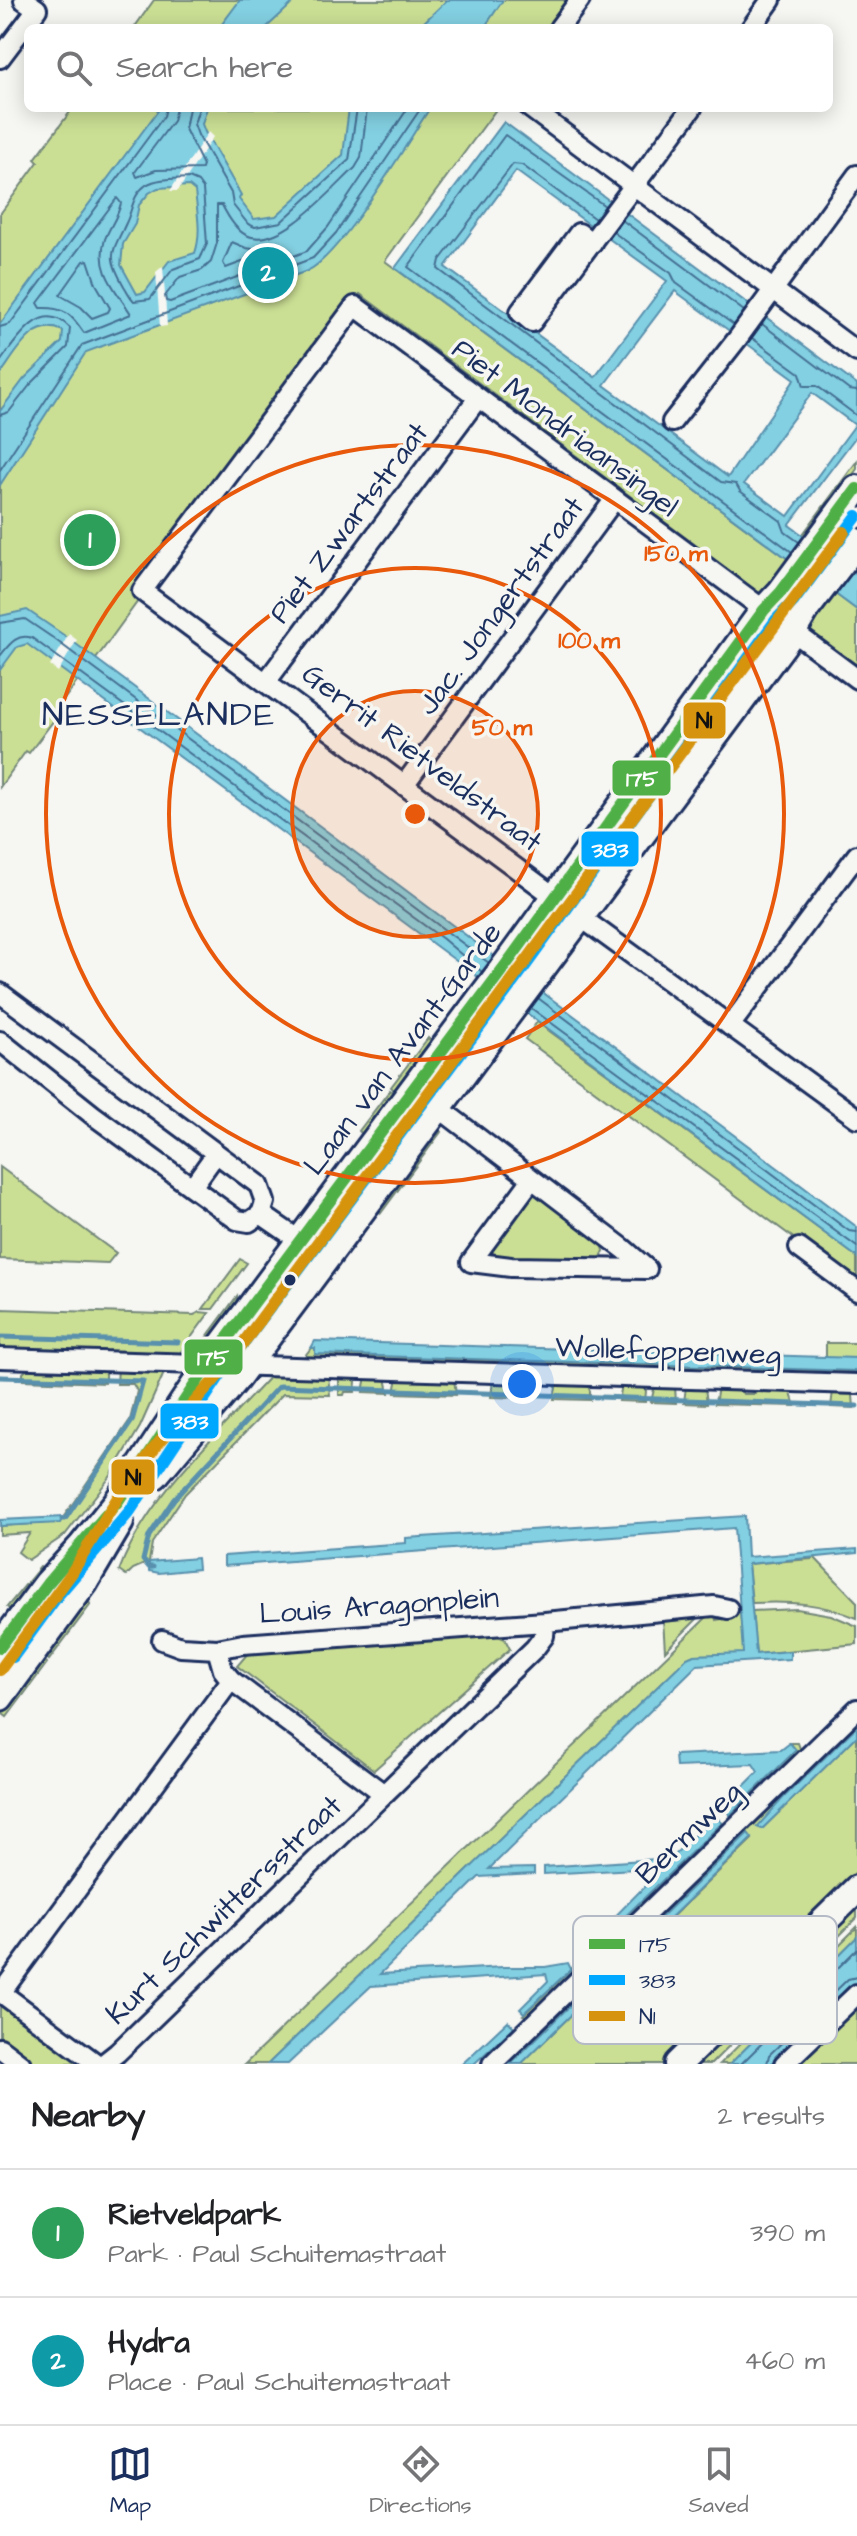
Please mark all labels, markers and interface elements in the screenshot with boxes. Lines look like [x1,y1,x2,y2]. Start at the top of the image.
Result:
search box [24,24,833,112]
icon: search [52,46,96,90]
text: Search here [116,47,293,89]
pin: 2 [242,243,294,303]
street label: Piet Mondriaansingel [442,329,687,528]
street label: Piet Zwartstraat [259,414,439,632]
street label: Jac. Jongertstraat [407,488,595,724]
pin: 1 [64,510,116,570]
text: 150 m [644,537,708,571]
text: 100 m [558,624,620,658]
street label: Gerrit Rietveldstraat [293,654,551,862]
district label: NESSELANDE [42,691,276,739]
line badge: N1 [682,701,727,740]
text: N1 [696,706,712,737]
text: 50 m [472,711,533,745]
line badge: 175 [611,759,672,797]
text: 175 [626,764,658,795]
centre of rings [401,800,429,828]
line badge: 383 [580,830,640,868]
text: 383 [591,835,629,866]
street label: Laan van Avant-Garde [294,914,512,1184]
unlabelled marker [282,1272,298,1288]
street label: Wollefoppenweg [554,1326,782,1377]
line badge: 175 [183,1338,244,1376]
text: 175 [197,1343,229,1374]
your location [502,1364,542,1404]
line badge: 383 [159,1402,220,1440]
text: 383 [171,1407,209,1438]
line badge: N1 [110,1458,156,1496]
text: N1 [125,1463,141,1494]
street label: Louis Aragonplein [258,1577,500,1636]
street label: Bermweg [626,1772,752,1895]
street label: Kurt Schwittersstraat [96,1786,352,2034]
legend [573,1916,837,2044]
text: 175 [639,1930,671,1961]
text: 383 [639,1966,676,1997]
text: N1 [639,2002,656,2033]
text: Nearby [32,2092,146,2140]
text: 2 results [717,2098,825,2134]
text: Rietveldpark [108,2194,281,2236]
text: 1 [56,2215,60,2251]
text: 390 m [750,2215,825,2251]
text: Park · Paul Schuitemastraat [108,2236,446,2272]
text: Hydra [108,2322,190,2364]
text: 2 [51,2343,65,2379]
text: 460 m [744,2343,825,2379]
text: Place · Paul Schuitemastraat [108,2364,451,2400]
tab: Map [108,2442,152,2521]
tab: Directions [369,2442,472,2521]
tab: Saved [689,2442,749,2521]

